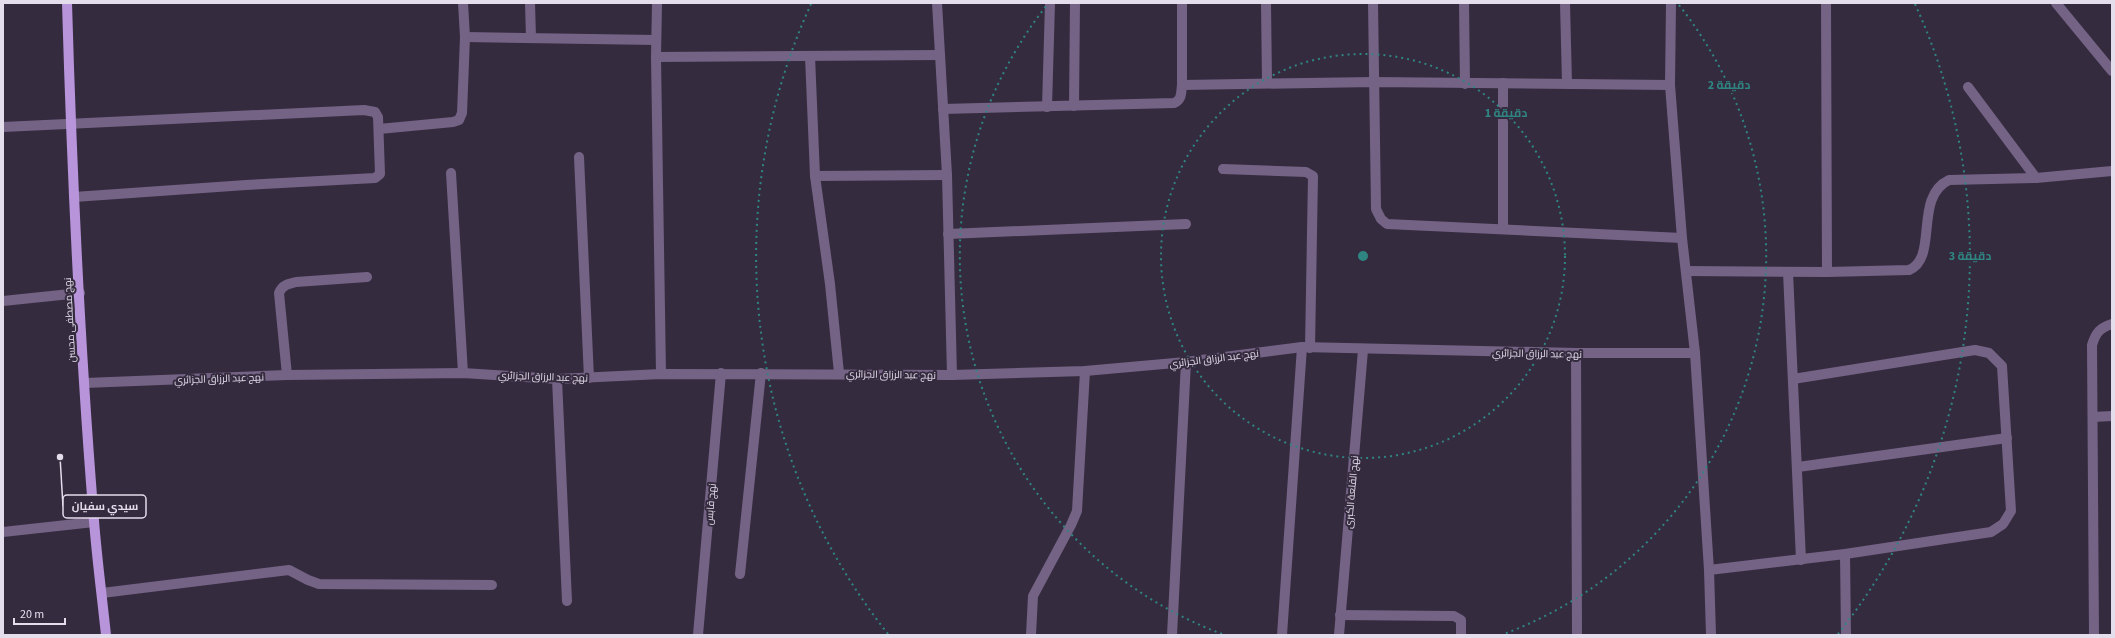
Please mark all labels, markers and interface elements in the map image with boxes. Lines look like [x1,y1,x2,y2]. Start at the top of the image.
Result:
text: 2 دقيقة [1708,77,1750,94]
text: 1 دقيقة [1485,105,1527,122]
text: 3 دقيقة [1949,248,1991,265]
centre of rings [1356,249,1370,263]
street label: نهج مصطفى محسن [61,277,79,363]
street label: نهج عبد الرزاق الجزائري [1492,346,1582,362]
street label: نهج عبد الرزاق الجزائري [1169,347,1260,371]
street label: نهج عبد الرزاق الجزائري [846,367,936,383]
street label: نهج عبد الرزاق الجزائري [498,368,588,386]
street label: نهج عبد الرزاق الجزائري [174,370,264,388]
street label: نهج القلعة الكبرى [1342,455,1362,529]
street label: نهج قابس [702,483,720,525]
callout: سيدي سفيان [63,495,146,518]
text: سيدي سفيان [72,499,138,516]
scale bar [14,600,65,626]
text: 20 m [20,606,44,623]

